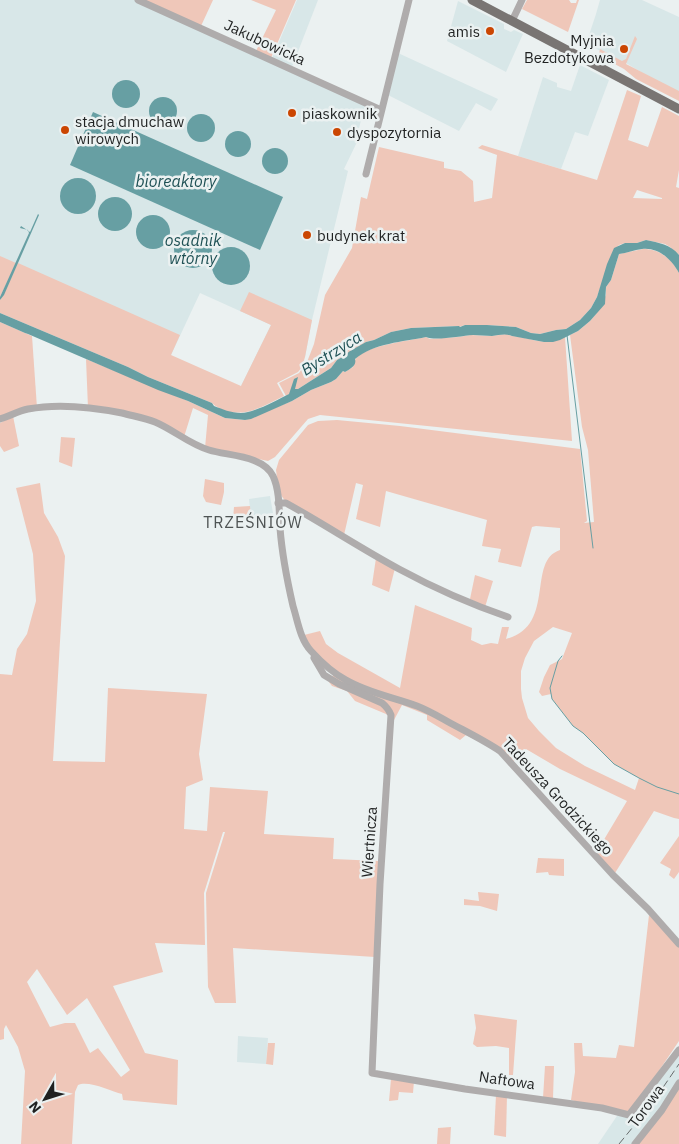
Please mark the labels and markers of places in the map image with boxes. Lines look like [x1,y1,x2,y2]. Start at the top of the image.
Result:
place label: amis [448,22,480,41]
marker: amis [484,25,496,37]
place label: Myjnia Bezdotykowa [524,31,614,67]
marker: Myjnia Bezdotykowa [618,43,630,55]
place label: piaskownik [302,104,378,123]
marker: piaskownik [286,107,298,119]
place label: stacja dmuchaw wirowych [75,112,185,148]
place label: dyspozytornia [347,123,441,142]
marker: stacja dmuchaw wirowych [59,124,71,136]
marker: dyspozytornia [331,126,343,138]
place label: budynek krat [317,226,405,245]
marker: budynek krat [301,229,313,241]

